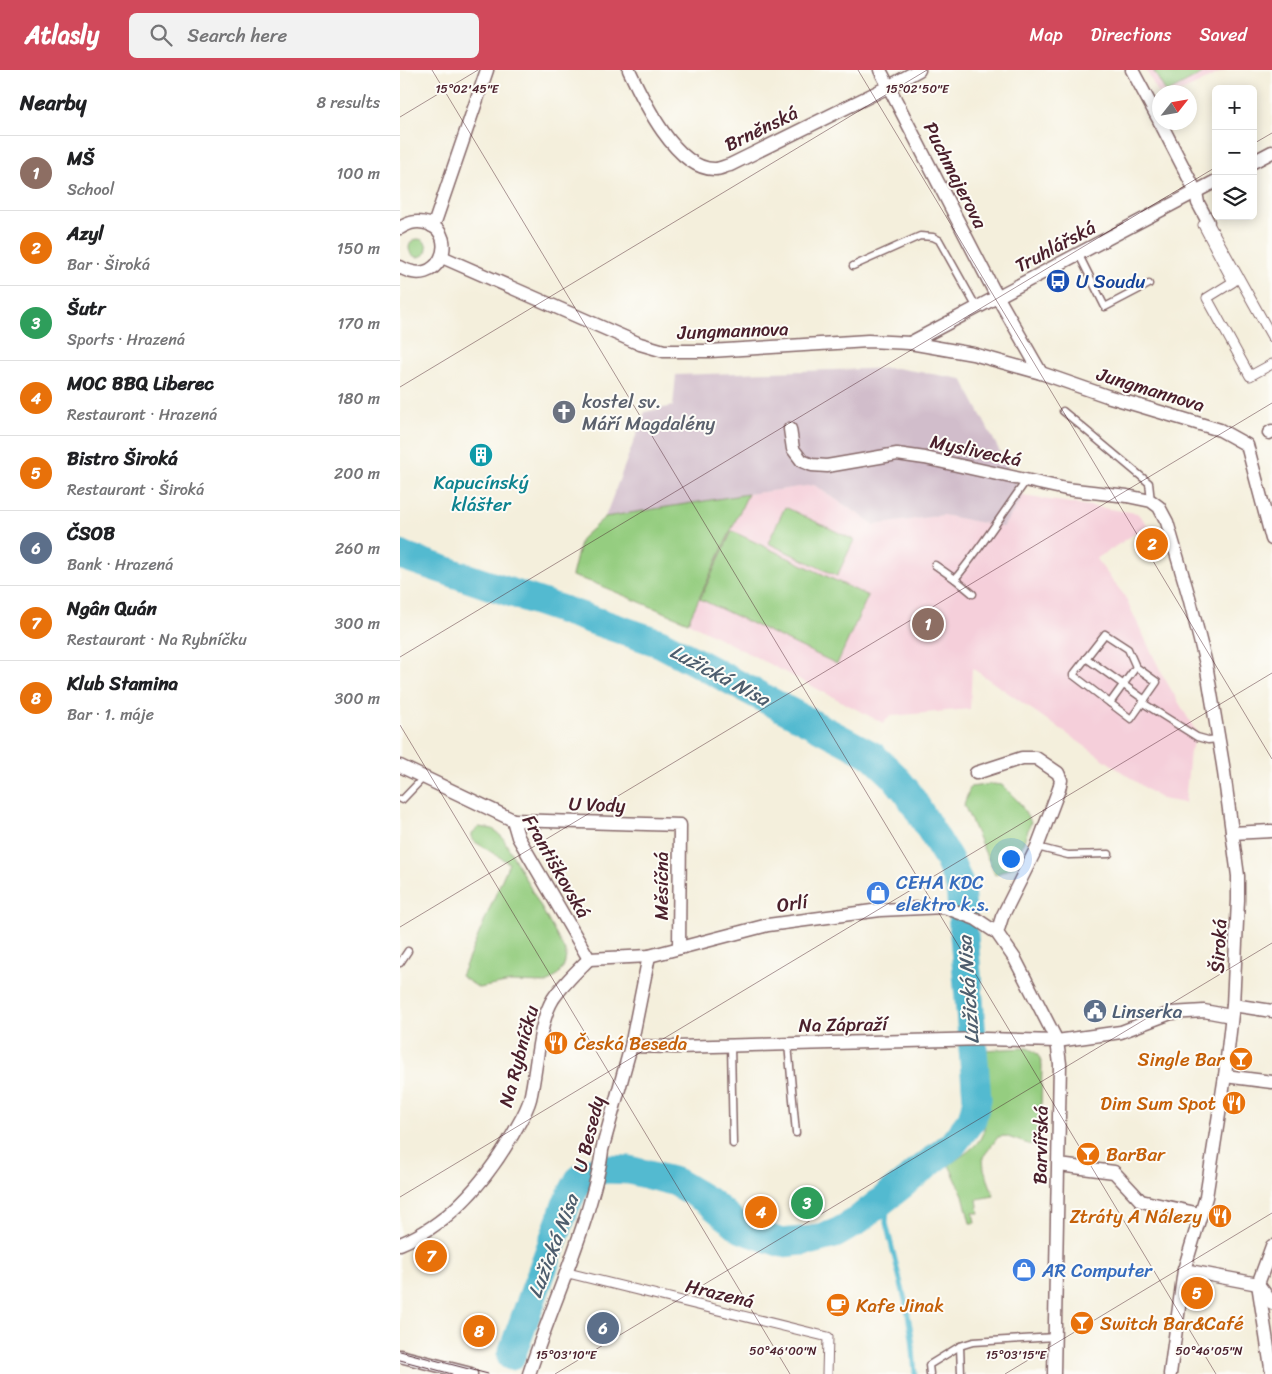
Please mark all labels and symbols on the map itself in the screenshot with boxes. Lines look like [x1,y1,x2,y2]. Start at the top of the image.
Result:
text: 15°02'45"E [435,78,500,100]
text: 15°02'50"E [885,78,950,100]
north arrow [1152,85,1197,130]
street label: Brněnská [719,96,804,160]
street label: Puchmajerova [914,116,997,235]
street label: Truhlářská [1009,211,1102,282]
place label: U Soudu [1076,265,1145,298]
bus stop icon: U Soudu [1045,268,1071,294]
street label: Jungmannova [676,312,790,349]
street label: Jungmannova [1092,357,1209,422]
place label: kostel sv. Máří Magdalény [582,385,715,440]
church icon: kostel sv. Máří Magdalény [551,399,577,425]
street label: Myslivecká [927,425,1025,476]
building icon: Kapucínský klášter [468,442,494,468]
place label: Kapucínský klášter [433,466,529,521]
pin: 2 [1136,525,1168,563]
pin: 1 [912,605,944,643]
water label: Lužická Nisa [664,635,778,717]
street label: U Vody [568,787,626,822]
street label: Františkovská [513,808,600,925]
your location [998,846,1024,872]
street label: Měsíčná [645,851,678,920]
place label: CEHA KDC elektro k.s. [896,866,990,921]
shop icon: CEHA KDC elektro k.s. [865,880,891,906]
street label: Orlí [775,885,812,922]
street label: Široká [1201,918,1236,974]
water label: Lužická Nisa [947,933,990,1045]
place label: Linserka [1112,995,1183,1028]
public building icon: Linserka [1082,998,1108,1024]
street label: Na Rybníčku [489,1001,548,1111]
street label: Na Zápraží [798,1007,890,1042]
place label: Česká Beseda [574,1027,688,1060]
restaurant icon: Česká Beseda [543,1030,569,1056]
place label: Single Bar [1138,1043,1225,1076]
bar icon: Single Bar [1228,1046,1254,1072]
place label: Dim Sum Spot [1100,1087,1216,1120]
restaurant icon: Dim Sum Spot [1221,1090,1247,1116]
street label: U Besedy [563,1092,614,1176]
street label: Barvířská [1023,1105,1058,1185]
place label: BarBar [1106,1138,1166,1171]
bar icon: BarBar [1075,1141,1101,1167]
pin: 3 [791,1184,823,1222]
water label: Lužická Nisa [518,1187,590,1303]
pin: 4 [745,1193,777,1231]
place label: Ztráty A Nálezy [1069,1200,1202,1233]
restaurant icon: Ztráty A Nálezy [1207,1203,1233,1229]
pin: 7 [415,1237,447,1275]
place label: AR Computer [1041,1254,1153,1287]
shop icon: AR Computer [1011,1257,1037,1283]
street label: Hrazená [682,1269,758,1318]
pin: 5 [1181,1274,1213,1312]
place label: Kafe Jinak [856,1289,944,1322]
cafe icon: Kafe Jinak [825,1292,851,1318]
place label: Switch Bar&Café [1100,1307,1244,1340]
pin: 6 [587,1309,619,1347]
bar icon: Switch Bar&Café [1069,1310,1095,1336]
pin: 8 [463,1312,495,1350]
text: 50°46'00"N [749,1340,817,1362]
text: 50°46'05"N [1175,1340,1243,1362]
text: 15°03'10"E [536,1344,598,1366]
text: 15°03'15"E [986,1344,1048,1366]

